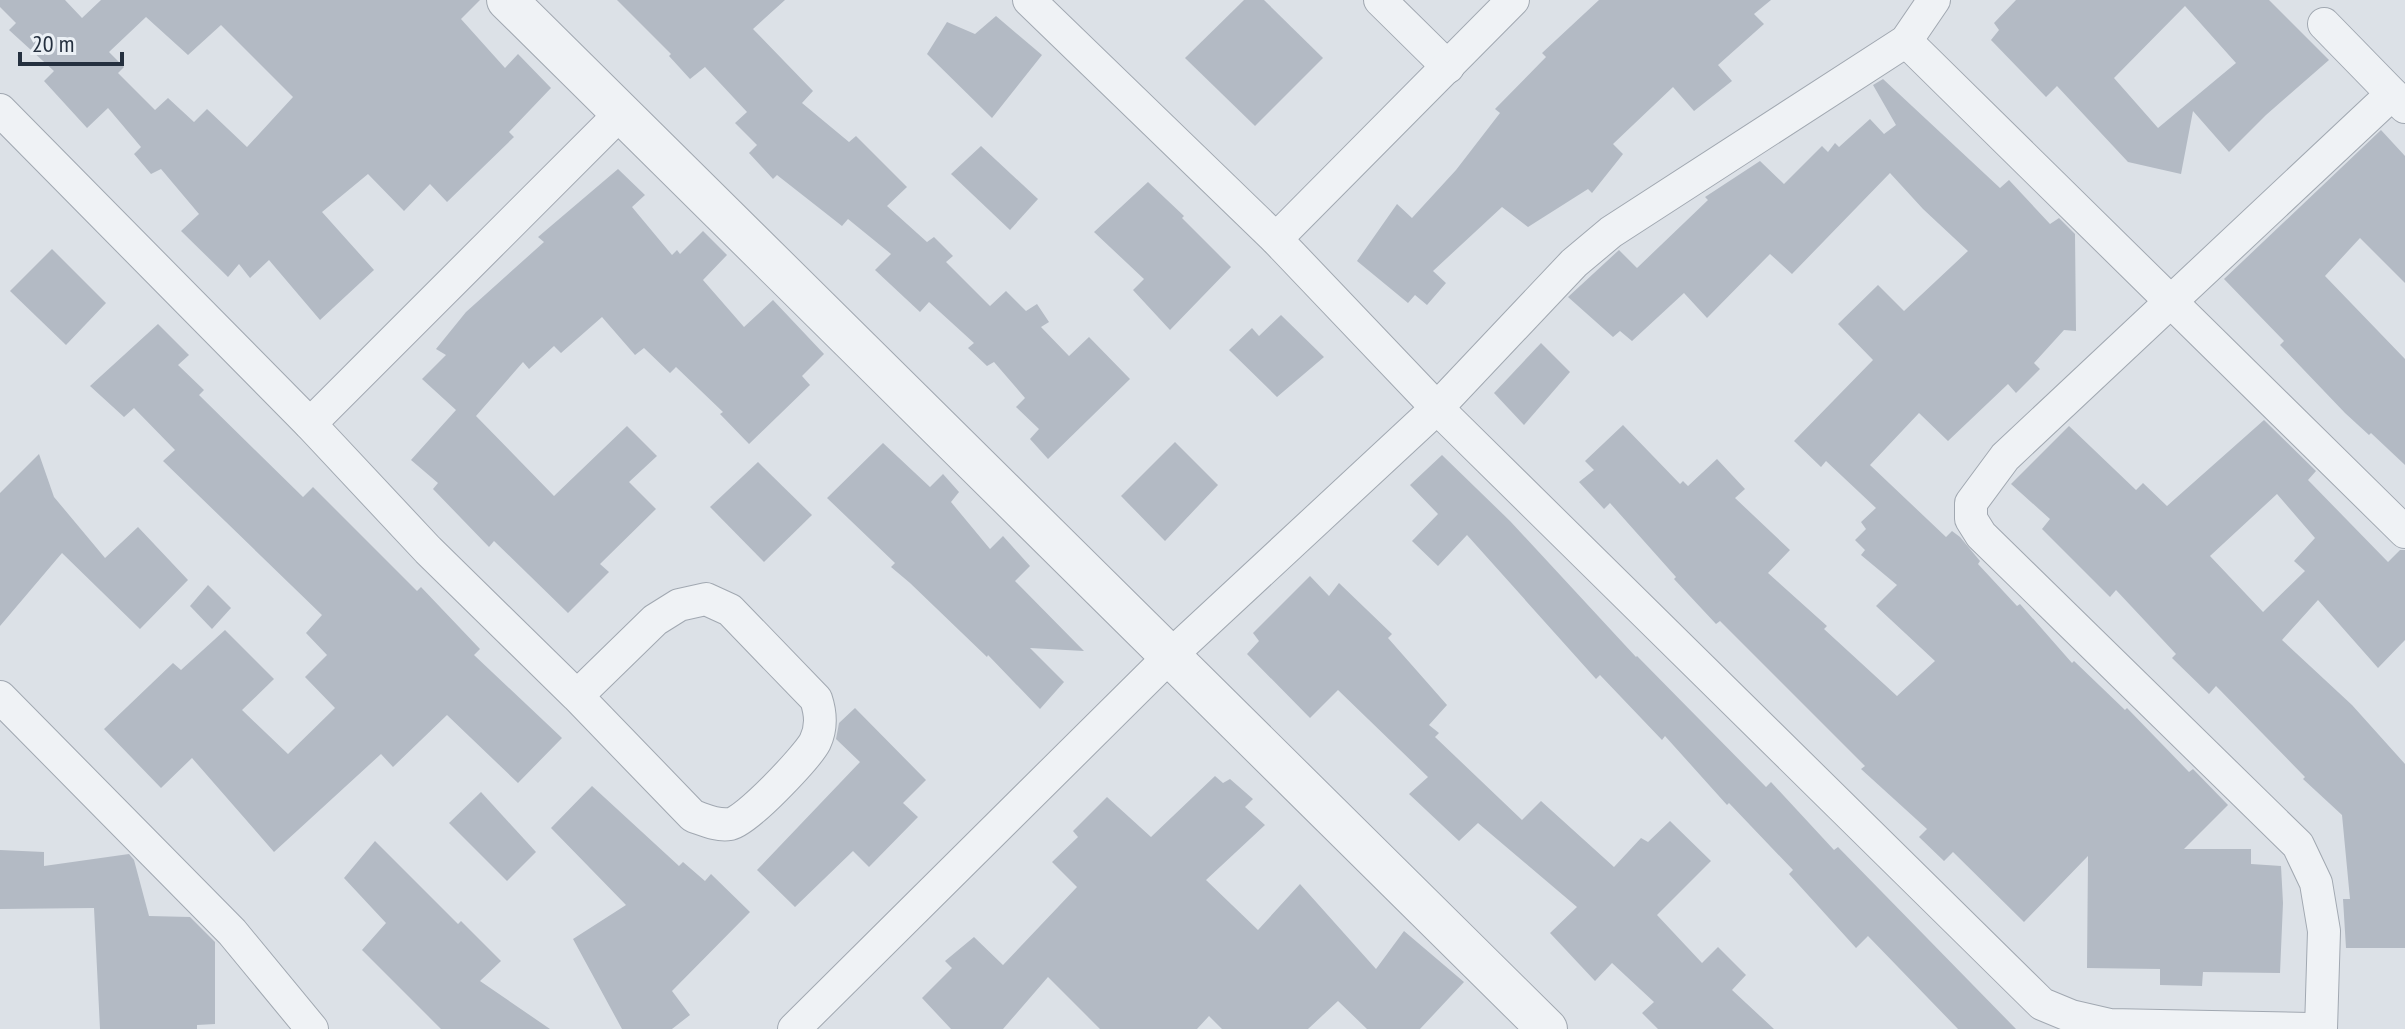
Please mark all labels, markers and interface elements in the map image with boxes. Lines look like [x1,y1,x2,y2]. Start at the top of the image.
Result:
scale bar [20,16,122,66]
text: 20 m [32,28,74,59]

